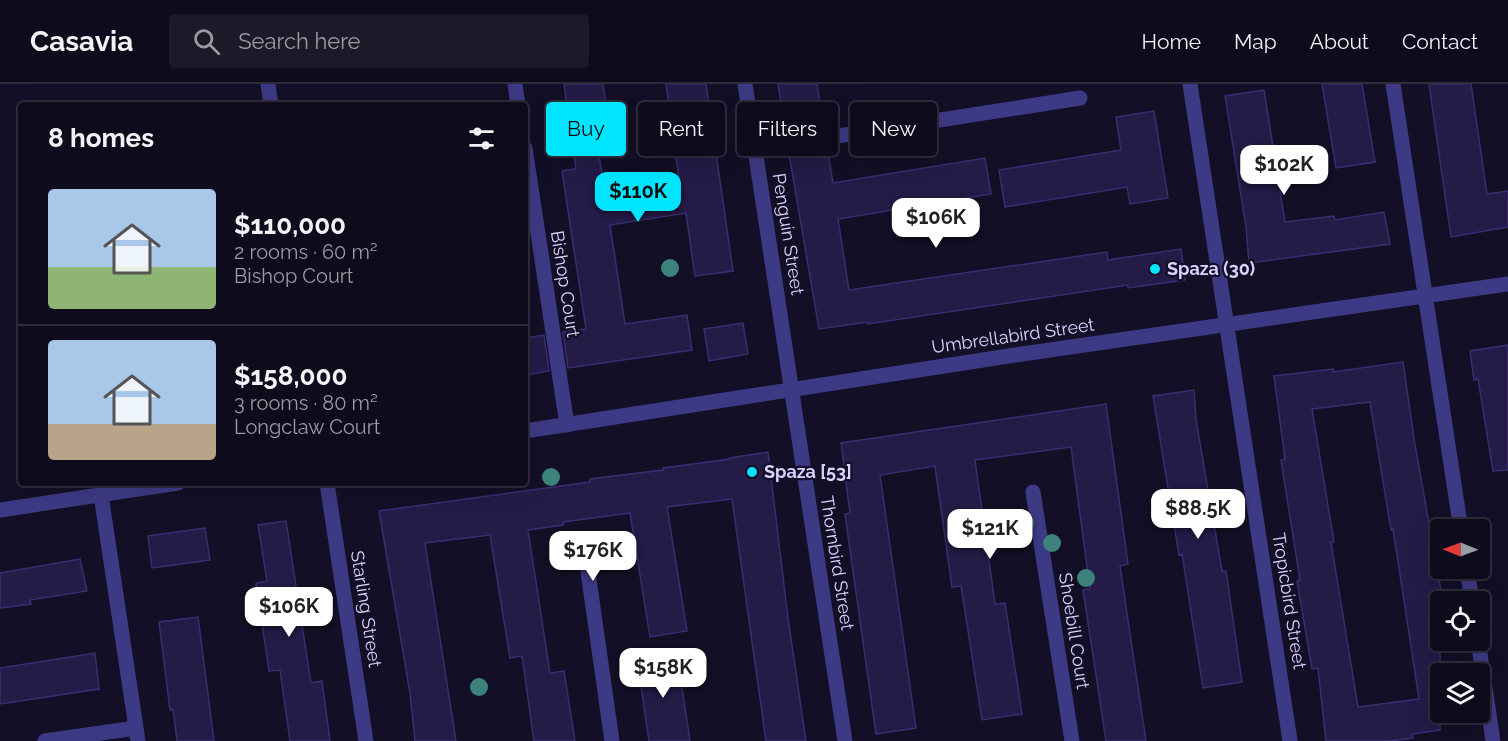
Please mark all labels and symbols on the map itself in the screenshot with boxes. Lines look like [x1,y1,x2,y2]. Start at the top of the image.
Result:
pin: $102K [1242,145,1326,196]
pin: $110K [596,172,680,223]
street label: Penguin Street [769,172,808,296]
pin: $106K [894,198,978,249]
street label: Bishop Court [547,229,584,339]
place label: Spaza (30) [1167,258,1255,279]
marker: Spaza (30) [1148,262,1162,276]
street label: Umbrellabird Street [930,314,1096,357]
place label: Spaza [53] [764,461,852,482]
marker: Spaza [53] [745,465,759,479]
pin: $88.5K [1149,489,1247,540]
street label: Thornbird Street [817,494,858,632]
pin: $121K [948,509,1032,560]
north arrow [1430,519,1490,579]
pin: $176K [551,531,635,582]
street label: Tropicbird Street [1268,531,1311,671]
street label: Starling Street [347,549,386,669]
street label: Shoebill Court [1055,571,1094,691]
pin: $106K [247,587,331,638]
pin: $158K [621,648,705,699]

